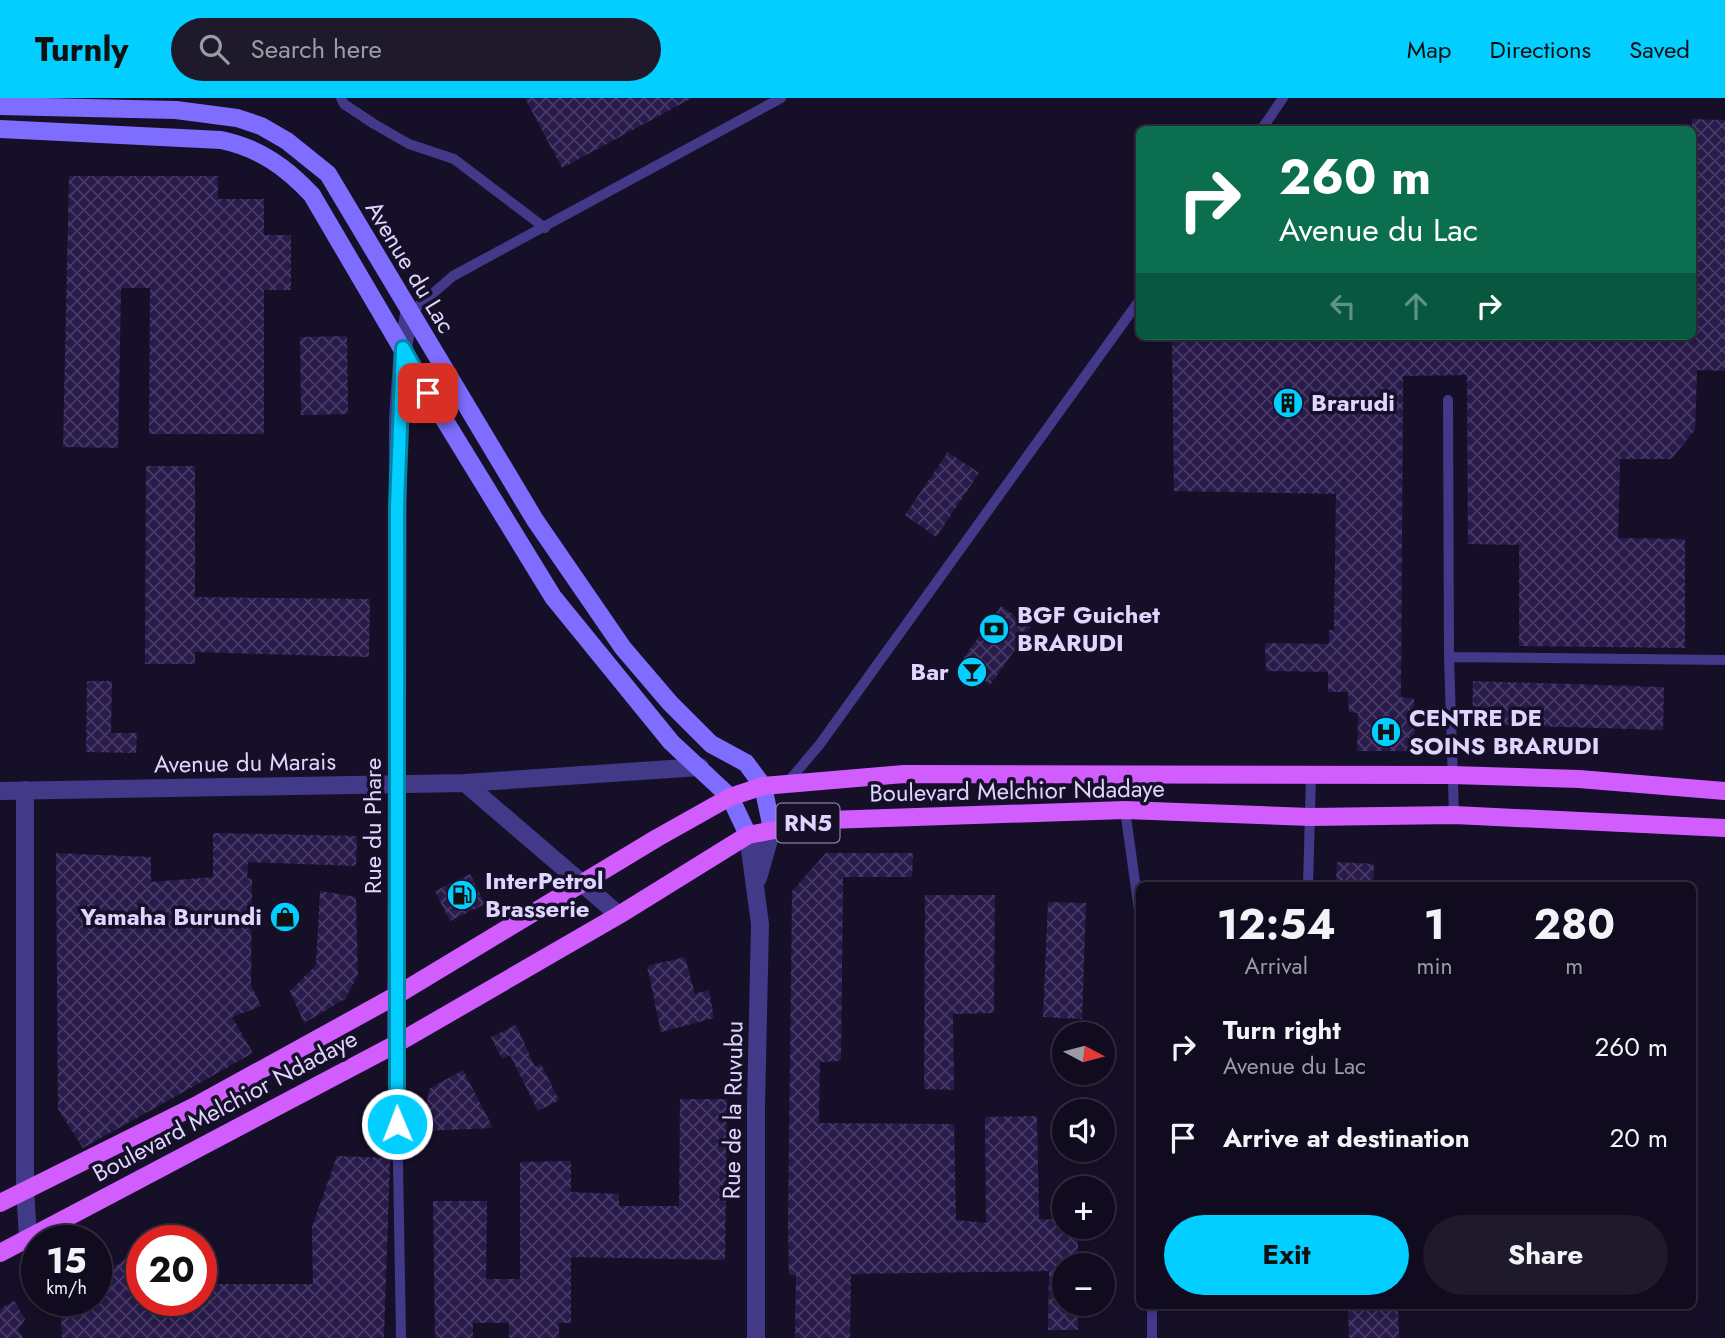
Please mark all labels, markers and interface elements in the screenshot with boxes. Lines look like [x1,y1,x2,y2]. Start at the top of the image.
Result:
search box [171,18,661,81]
text: Turnly [35,26,129,73]
icon: search [195,30,233,68]
text: Search here [251,30,382,68]
text: Map [1407,32,1452,67]
text: Directions [1490,32,1591,67]
text: Saved [1629,32,1690,67]
text: 260 m [1279,142,1431,212]
icon: right [1164,154,1255,245]
street label: Avenue du Lac [357,194,464,340]
text: Avenue du Lac [1279,207,1478,253]
icon: left [1324,287,1362,325]
icon: ahead [1397,287,1435,325]
icon: right [1470,287,1508,325]
pin [398,363,458,423]
icon: arrive [409,374,447,412]
place label: Brarudi [1311,385,1395,420]
building icon: Brarudi [1271,386,1305,420]
place label: BGF Guichet BRARUDI [1017,597,1160,660]
bank icon: BGF Guichet BRARUDI [977,612,1011,646]
place label: Bar [910,654,949,689]
bar icon: Bar [955,655,989,689]
place label: CENTRE DE SOINS BRARUDI [1409,700,1599,763]
hospital icon: CENTRE DE SOINS BRARUDI [1369,715,1403,749]
street label: Avenue du Marais [154,743,336,782]
street label: Rue du Phare [355,758,390,894]
street label: Boulevard Melchior Ndadaye [869,770,1165,811]
road number: RN5 [776,804,840,842]
place label: InterPetrol Brasserie [485,863,604,926]
fuel station icon: InterPetrol Brasserie [445,878,479,912]
text: 12:54 [1217,894,1336,955]
text: 1 [1424,894,1445,955]
text: 280 [1533,894,1615,955]
place label: Yamaha Burundi [80,899,262,934]
shop icon: Yamaha Burundi [268,900,302,934]
text: Arrival [1245,949,1308,983]
text: min [1417,949,1453,983]
text: m [1565,949,1583,983]
text: Turn right [1223,1011,1341,1049]
street label: Rue de la Ruvubu [713,1020,752,1200]
street label: Boulevard Melchior Ndadaye [86,1021,363,1190]
north arrow [1052,1022,1115,1085]
map controls [1052,1022,1115,1316]
icon: right [1164,1028,1202,1066]
text: 260 m [1595,1028,1668,1066]
text: Avenue du Lac [1223,1049,1366,1083]
position arrow [360,1087,434,1161]
button: sound [1052,1099,1115,1162]
icon: arrive [1164,1119,1202,1157]
text: Arrive at destination [1223,1119,1470,1157]
text: 20 m [1610,1119,1668,1157]
button: + [1052,1176,1115,1239]
button: Exit [1164,1215,1409,1295]
button: Share [1423,1215,1668,1295]
speed limit sign: 20 [126,1225,217,1316]
text: 15 [46,1236,87,1286]
button: − [1052,1253,1115,1316]
text: km/h [46,1275,87,1301]

